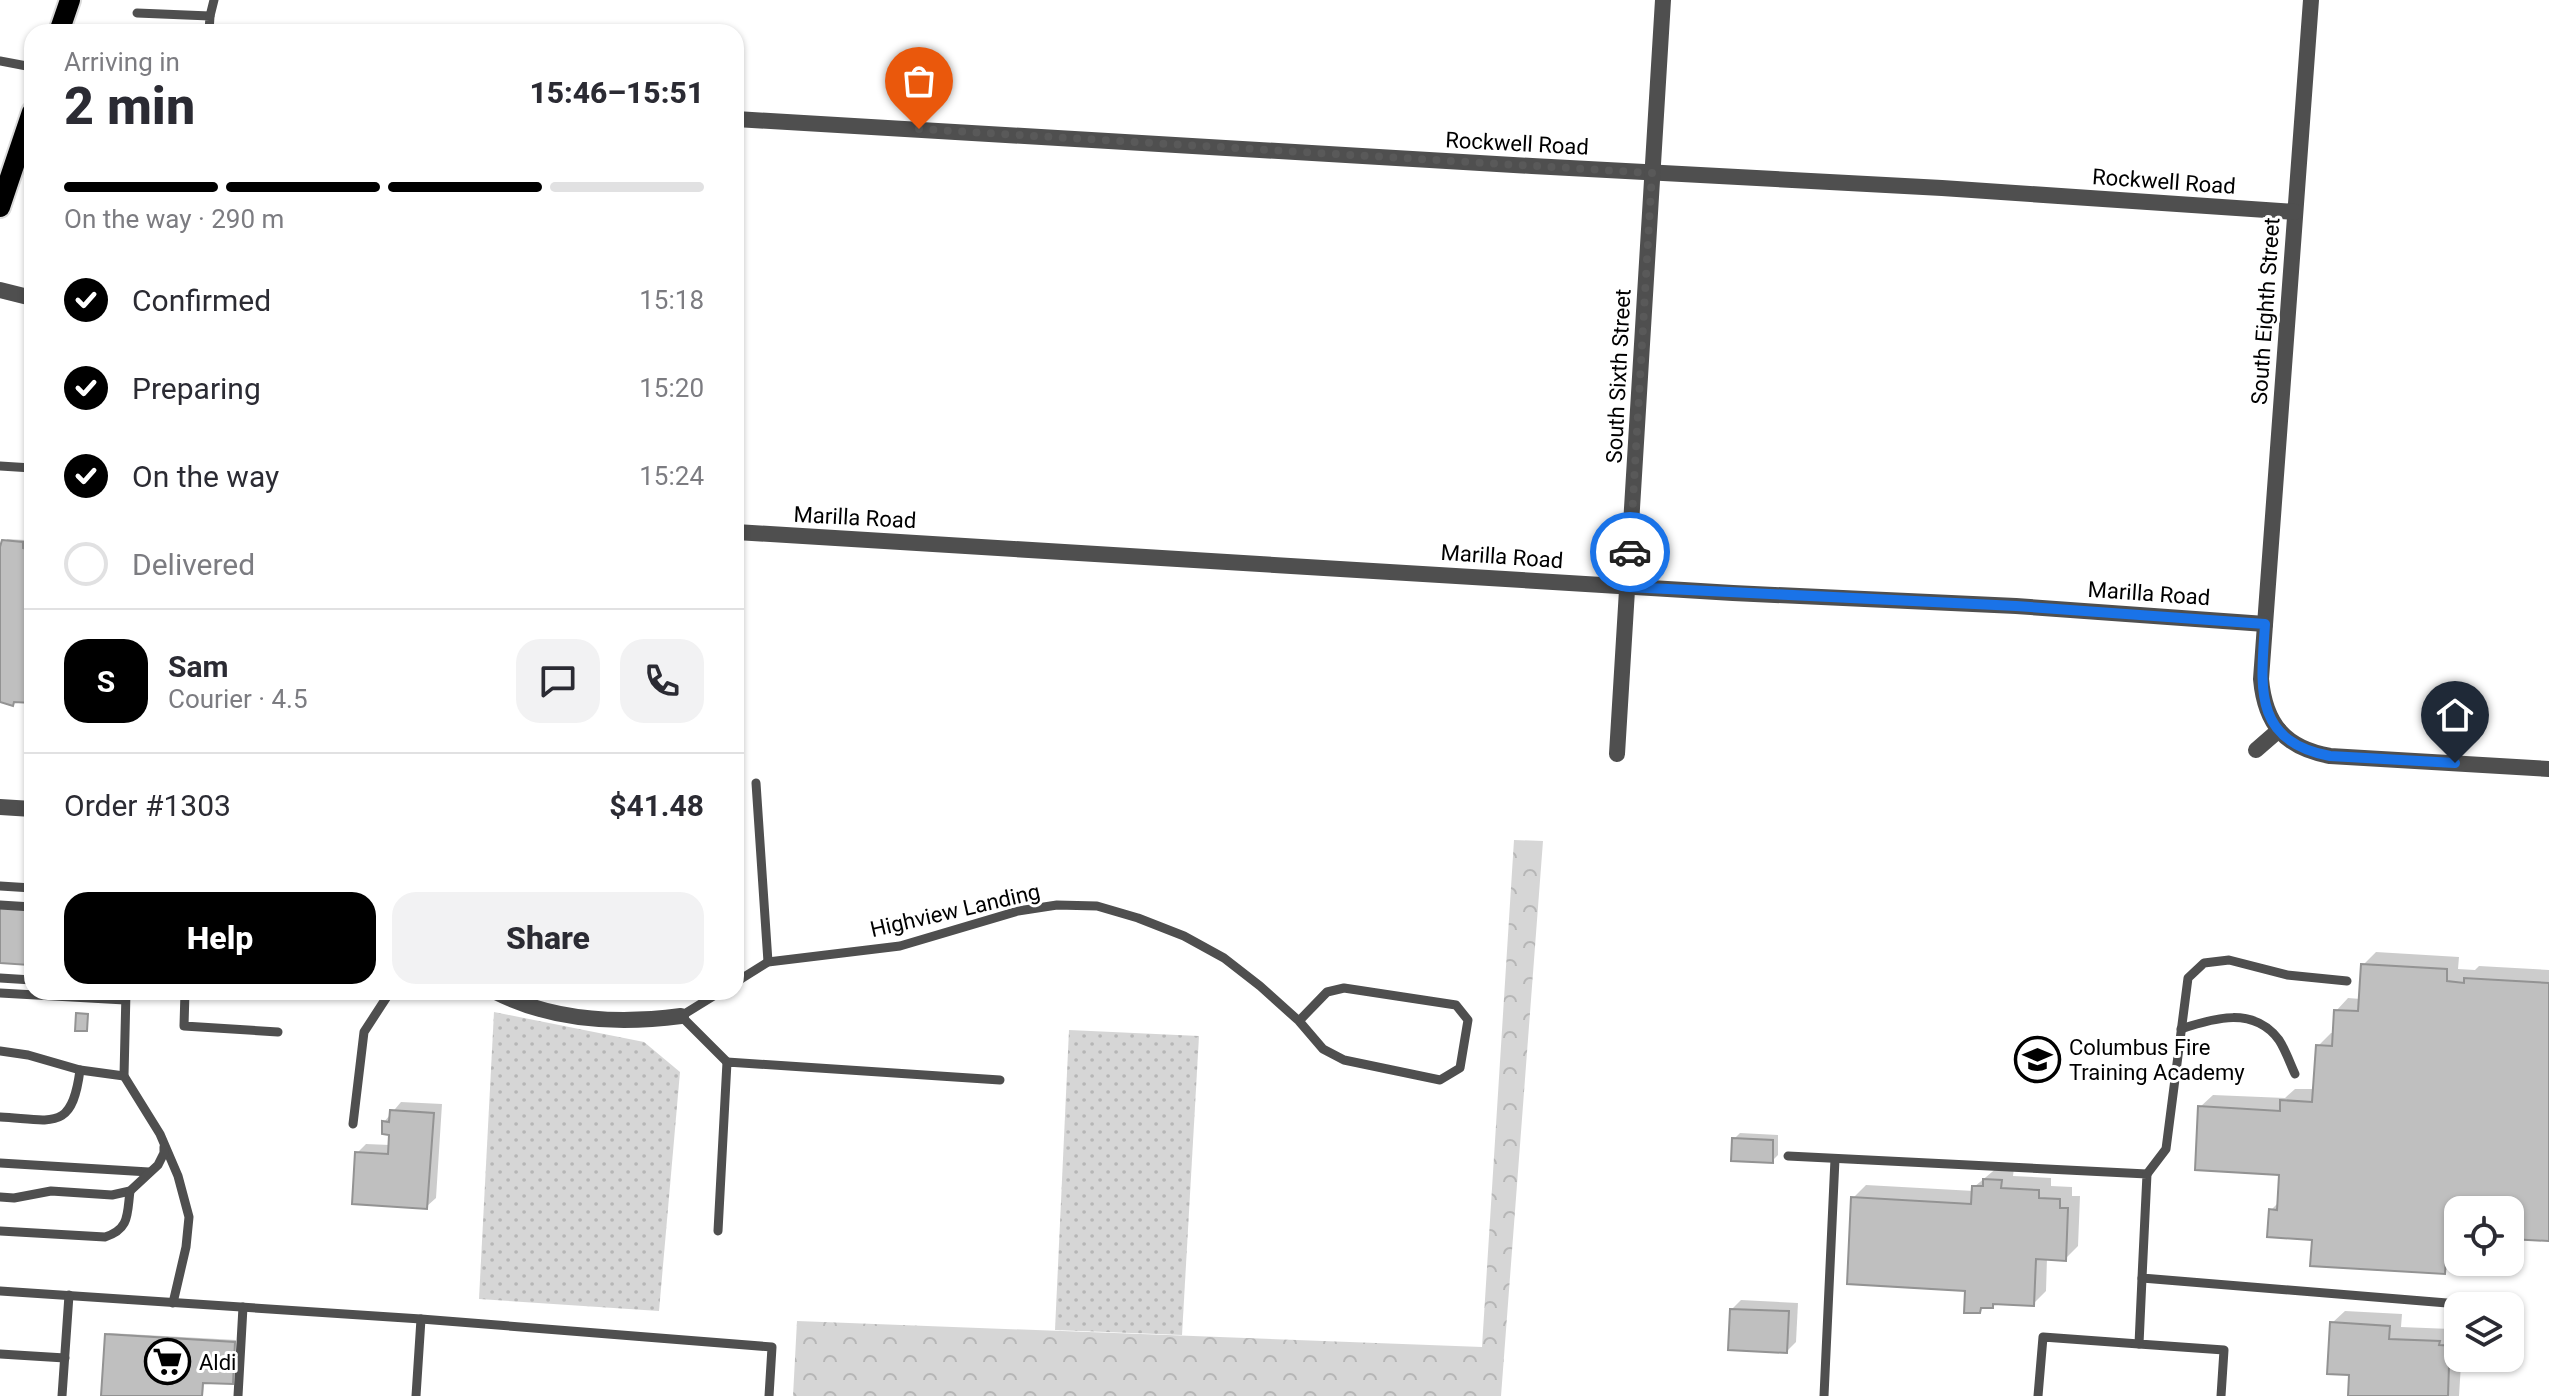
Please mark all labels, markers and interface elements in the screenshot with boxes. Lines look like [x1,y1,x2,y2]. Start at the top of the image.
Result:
text: Arriving in [64,47,180,77]
pin [885,47,953,129]
icon: bag [897,59,941,103]
text: 15:46–15:51 [529,75,704,110]
text: 2 min [64,76,195,137]
street label: Rockwell Road [1445,127,1589,160]
street label: Rockwell Road [2091,164,2236,199]
text: On the way · 290 m [64,204,284,234]
street label: South Eighth Street [2246,217,2285,406]
icon: check [64,278,108,322]
text: Confirmed [132,283,271,318]
text: 15:18 [639,285,704,315]
street label: South Sixth Street [1601,288,1636,464]
icon: check [64,366,108,410]
text: Preparing [132,371,261,406]
text: 15:20 [639,373,704,403]
icon: check [64,454,108,498]
text: On the way [132,459,279,494]
text: 15:24 [639,461,704,491]
street label: Marilla Road [793,502,917,533]
courier [1590,512,1670,592]
icon: car [1608,530,1652,574]
street label: Marilla Road [1440,540,1564,573]
text: Delivered [132,547,255,582]
street label: Marilla Road [2087,577,2211,610]
button: chat [516,639,600,723]
button: phone [620,639,704,723]
text: Sam [168,649,229,684]
text: S [97,664,115,699]
pin [2421,681,2489,763]
text: Courier · 4.5 [168,684,308,714]
icon: home [2433,693,2477,737]
text: Order #1303 [64,788,231,823]
text: $41.48 [609,788,704,823]
street label: Highview Landing [868,879,1042,942]
button: Help [64,892,376,984]
button: Share [392,892,704,984]
place label: Columbus Fire Training Academy [2069,1035,2245,1085]
school or university icon: Columbus Fire Training Academy [2014,1036,2062,1084]
map controls [2444,1196,2524,1372]
button: locate [2444,1196,2524,1276]
button: layers [2444,1292,2524,1372]
supermarket icon: Aldi [144,1338,192,1386]
place label: Aldi [199,1350,236,1375]

